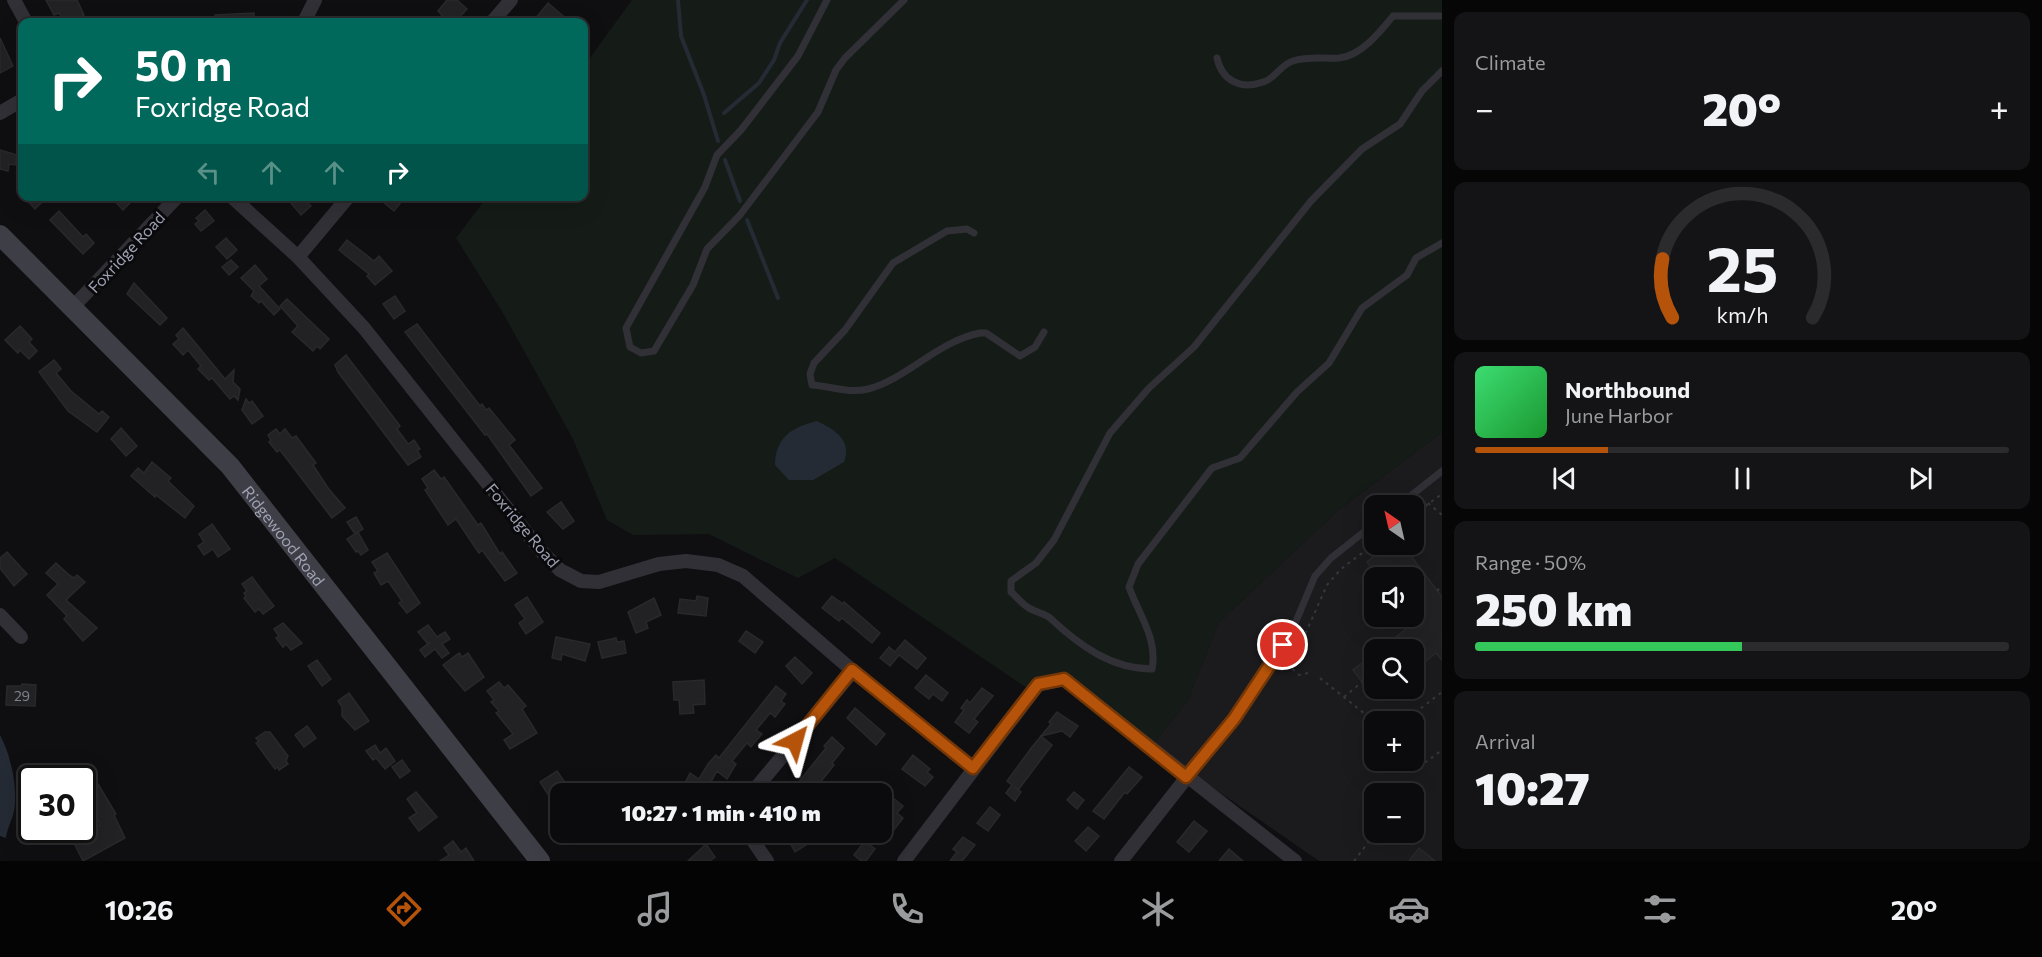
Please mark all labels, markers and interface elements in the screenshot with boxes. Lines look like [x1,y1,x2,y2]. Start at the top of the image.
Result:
text: 50 m [135,38,232,90]
icon: right [36,42,114,120]
text: Climate [1475,50,1545,74]
text: 20° [1702,80,1781,135]
text: − [1475,87,1494,128]
text: + [1990,87,2009,128]
text: Foxridge Road [135,90,310,123]
icon: left [192,156,225,189]
icon: ahead [255,156,288,189]
icon: ahead [318,156,351,189]
icon: right [381,156,414,189]
street label: Foxridge Road [84,208,168,296]
text: 25 [1706,229,1778,305]
text: km/h [1716,301,1768,327]
text: Northbound [1565,376,1690,403]
text: June Harbor [1565,403,1673,427]
icon: previous [1548,462,1581,495]
icon: pause [1726,462,1759,495]
icon: next [1904,462,1937,495]
street label: Foxridge Road [482,479,564,571]
street label: Ridgewood Road [239,481,330,589]
north arrow [1364,495,1424,555]
map controls [1364,495,1424,843]
text: Range · 50% [1475,550,1586,574]
button: sound [1364,567,1424,627]
text: 250 km [1475,580,1632,635]
pin [1257,619,1308,670]
icon: arrive [1266,628,1299,661]
button: search [1364,639,1424,699]
house number: 29 [14,687,30,704]
position arrow [763,709,827,773]
button: + [1364,711,1424,771]
text: Arrival [1475,729,1536,753]
text: 10:27 [1475,759,1590,814]
speed limit sign: 30 [18,765,96,843]
button: − [1364,783,1424,843]
text: 10:27 · 1 min · 410 m [621,799,821,826]
icon: directions [383,888,425,930]
icon: music [634,888,676,930]
icon: phone [886,888,928,930]
icon: climate [1137,888,1179,930]
icon: car [1388,888,1430,930]
icon: filters [1639,888,1681,930]
text: 10:26 [105,893,174,926]
text: 20° [1891,893,1937,926]

